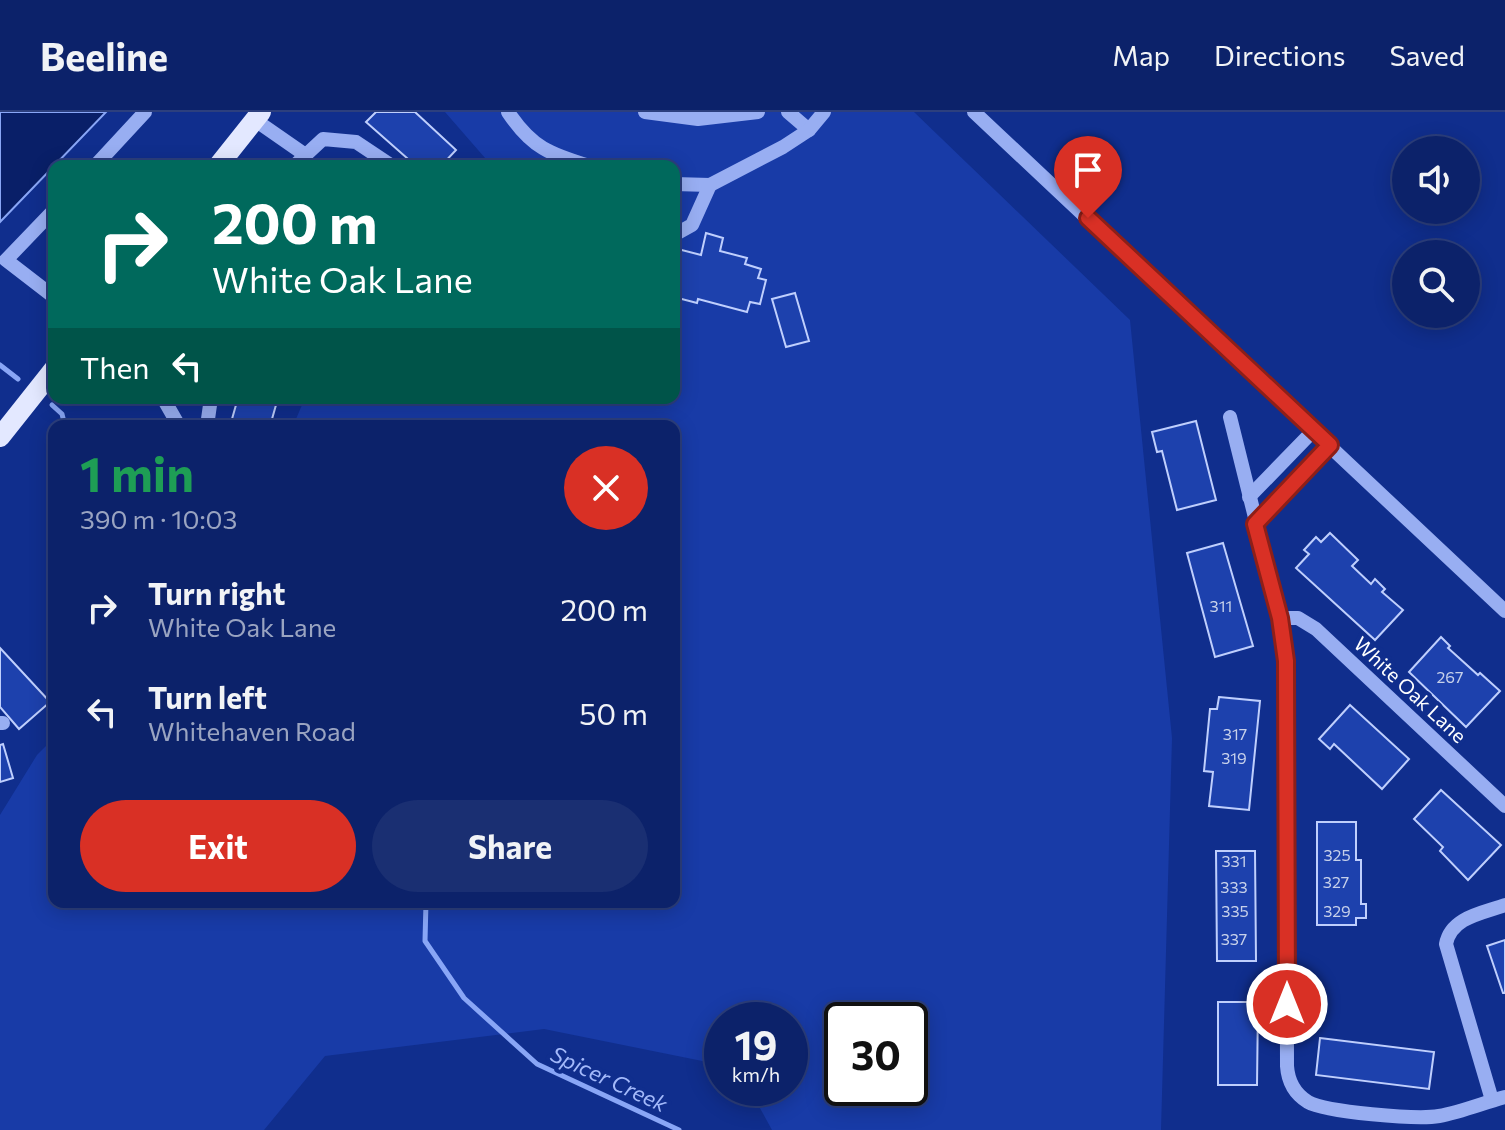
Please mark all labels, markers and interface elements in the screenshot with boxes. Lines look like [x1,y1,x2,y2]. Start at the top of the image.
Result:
text: Beeline [40,32,168,79]
text: Map [1112,38,1170,72]
text: Directions [1214,38,1345,72]
text: Saved [1389,38,1465,72]
pin [1054,136,1122,218]
map controls [1392,136,1480,328]
button: sound [1392,136,1480,224]
icon: arrive [1066,148,1110,192]
text: 200 m [212,187,378,256]
icon: right [80,192,184,296]
button: search [1392,240,1480,328]
text: White Oak Lane [212,256,473,300]
icon: left [165,344,209,388]
text: Then [80,348,149,385]
text: 1 min [80,443,194,502]
button: close [564,446,648,530]
text: 390 m · 10:03 [80,503,237,534]
text: Turn right [148,574,285,611]
icon: right [80,586,124,630]
text: 200 m [560,590,648,627]
house number: 311 [1210,596,1232,615]
text: White Oak Lane [148,611,336,642]
street label: White Oak Lane [1350,631,1472,747]
house number: 267 [1437,667,1463,686]
text: Turn left [148,678,267,715]
icon: left [80,690,124,734]
text: 50 m [579,694,648,731]
text: Whitehaven Road [148,715,356,746]
house number: 317 [1223,724,1247,743]
house number: 319 [1221,748,1247,767]
button: Exit [80,800,356,892]
button: Share [372,800,648,892]
house number: 325 [1323,845,1351,864]
house number: 331 [1221,851,1247,870]
house number: 327 [1323,872,1349,891]
house number: 333 [1220,877,1248,896]
house number: 335 [1221,901,1249,920]
house number: 329 [1323,901,1351,920]
house number: 337 [1221,929,1247,948]
position arrow [1245,962,1329,1046]
speed limit sign: 30 [824,1002,928,1106]
text: 19 [735,1019,777,1068]
water label: Spicer Creek [547,1040,673,1118]
text: km/h [732,1062,780,1086]

